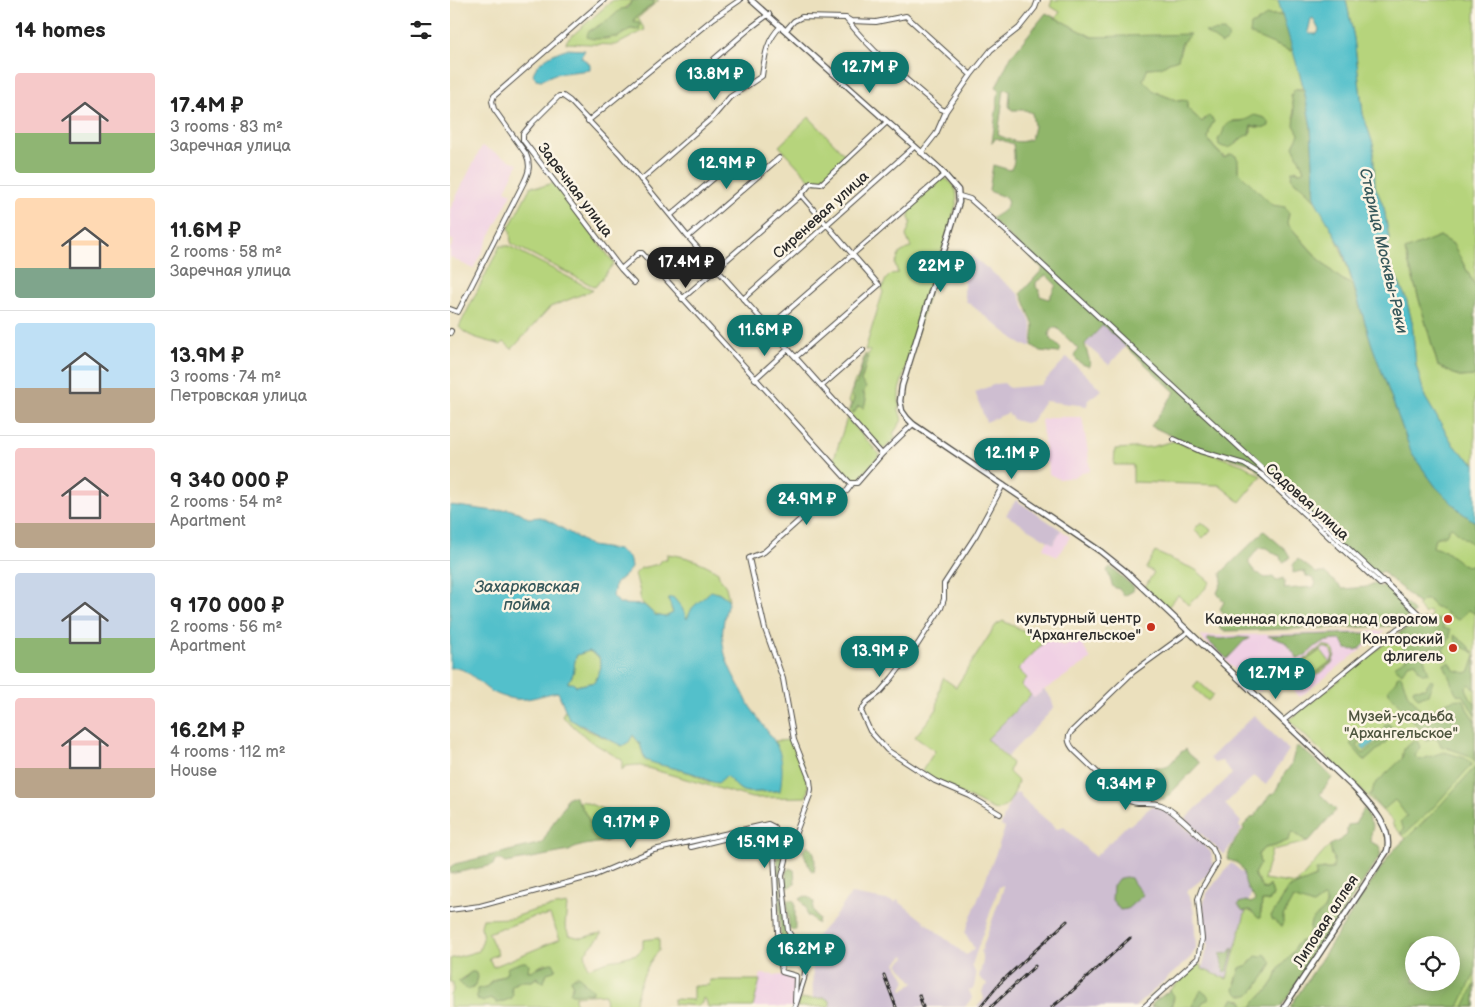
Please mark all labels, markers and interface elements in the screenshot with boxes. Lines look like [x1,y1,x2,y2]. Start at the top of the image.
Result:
icon: filters [407,16,435,44]
text: 14 homes [15,18,106,43]
pin: 12.7M ₽ [824,52,916,94]
pin: 13.8M ₽ [669,58,761,101]
text: 12.7M ₽ [842,58,898,77]
text: 13.8M ₽ [687,65,743,84]
icon: home [55,93,115,153]
text: 17.4M ₽ [170,93,243,118]
text: 3 rooms · 83 m² [170,118,283,137]
text: Заречная улица [170,137,291,156]
street label: Заречная улица [533,139,617,241]
pin: 12.9M ₽ [681,148,773,190]
text: 12.9M ₽ [699,154,755,173]
water label: Старица Москвы-Реки [1355,166,1411,336]
street label: Сиреневая улица [769,167,873,263]
icon: home [55,218,115,278]
text: 11.6M ₽ [170,218,241,243]
text: 2 rooms · 58 m² [170,243,282,262]
pin: 17.4M ₽ [640,246,732,289]
pin: 22M ₽ [906,250,976,293]
text: 17.4M ₽ [658,253,714,272]
text: 22M ₽ [918,257,964,276]
text: Заречная улица [170,262,291,281]
pin: 11.6M ₽ [719,314,811,357]
text: 11.6M ₽ [738,321,792,340]
icon: home [55,343,115,403]
text: 13.9M ₽ [170,343,244,368]
text: 3 rooms · 74 m² [170,368,281,387]
text: Петровская улица [170,387,307,406]
pin: 12.1M ₽ [966,438,1058,480]
text: 12.1M ₽ [985,444,1039,463]
street label: Садовая улица [1261,459,1353,545]
icon: home [55,468,115,528]
text: 9 340 000 ₽ [170,468,289,493]
pin: 24.9M ₽ [761,484,853,526]
text: 24.9M ₽ [778,490,836,509]
text: 2 rooms · 54 m² [170,493,282,512]
text: Apartment [170,512,246,531]
water label: Захарковская пойма [475,578,579,615]
icon: home [55,593,115,653]
text: 9 170 000 ₽ [170,593,284,618]
place label: культурный центр "Архангельское" [1016,609,1142,645]
place label: Каменная кладовая над оврагом [1205,610,1438,629]
marker: Каменная кладовая над оврагом [1442,613,1454,625]
text: 2 rooms · 56 m² [170,618,282,637]
marker: культурный центр "Архангельское" [1145,621,1157,633]
place label: Конторский флигель [1362,630,1444,666]
pin: 13.9M ₽ [834,636,926,678]
text: Apartment [170,637,246,656]
text: 13.9M ₽ [852,642,908,661]
marker: Конторский флигель [1447,642,1459,654]
pin: 12.7M ₽ [1230,658,1322,700]
text: 12.7M ₽ [1248,664,1304,683]
park label: Музей-усадьба "Архангельское" [1344,707,1458,743]
icon: home [55,718,115,778]
text: 16.2M ₽ [170,718,245,743]
text: 4 rooms · 112 m² [170,743,286,762]
text: House [170,762,217,781]
pin: 9.34M ₽ [1080,768,1172,811]
text: 9.34M ₽ [1096,775,1156,794]
pin: 9.17M ₽ [585,806,677,849]
text: 9.17M ₽ [603,813,659,832]
pin: 15.9M ₽ [719,826,811,869]
text: 15.9M ₽ [737,833,793,852]
street label: Липовая аллея [1289,871,1363,972]
pin: 16.2M ₽ [760,934,852,976]
map controls [1405,936,1460,991]
button: locate [1405,936,1460,991]
text: 16.2M ₽ [778,940,834,959]

